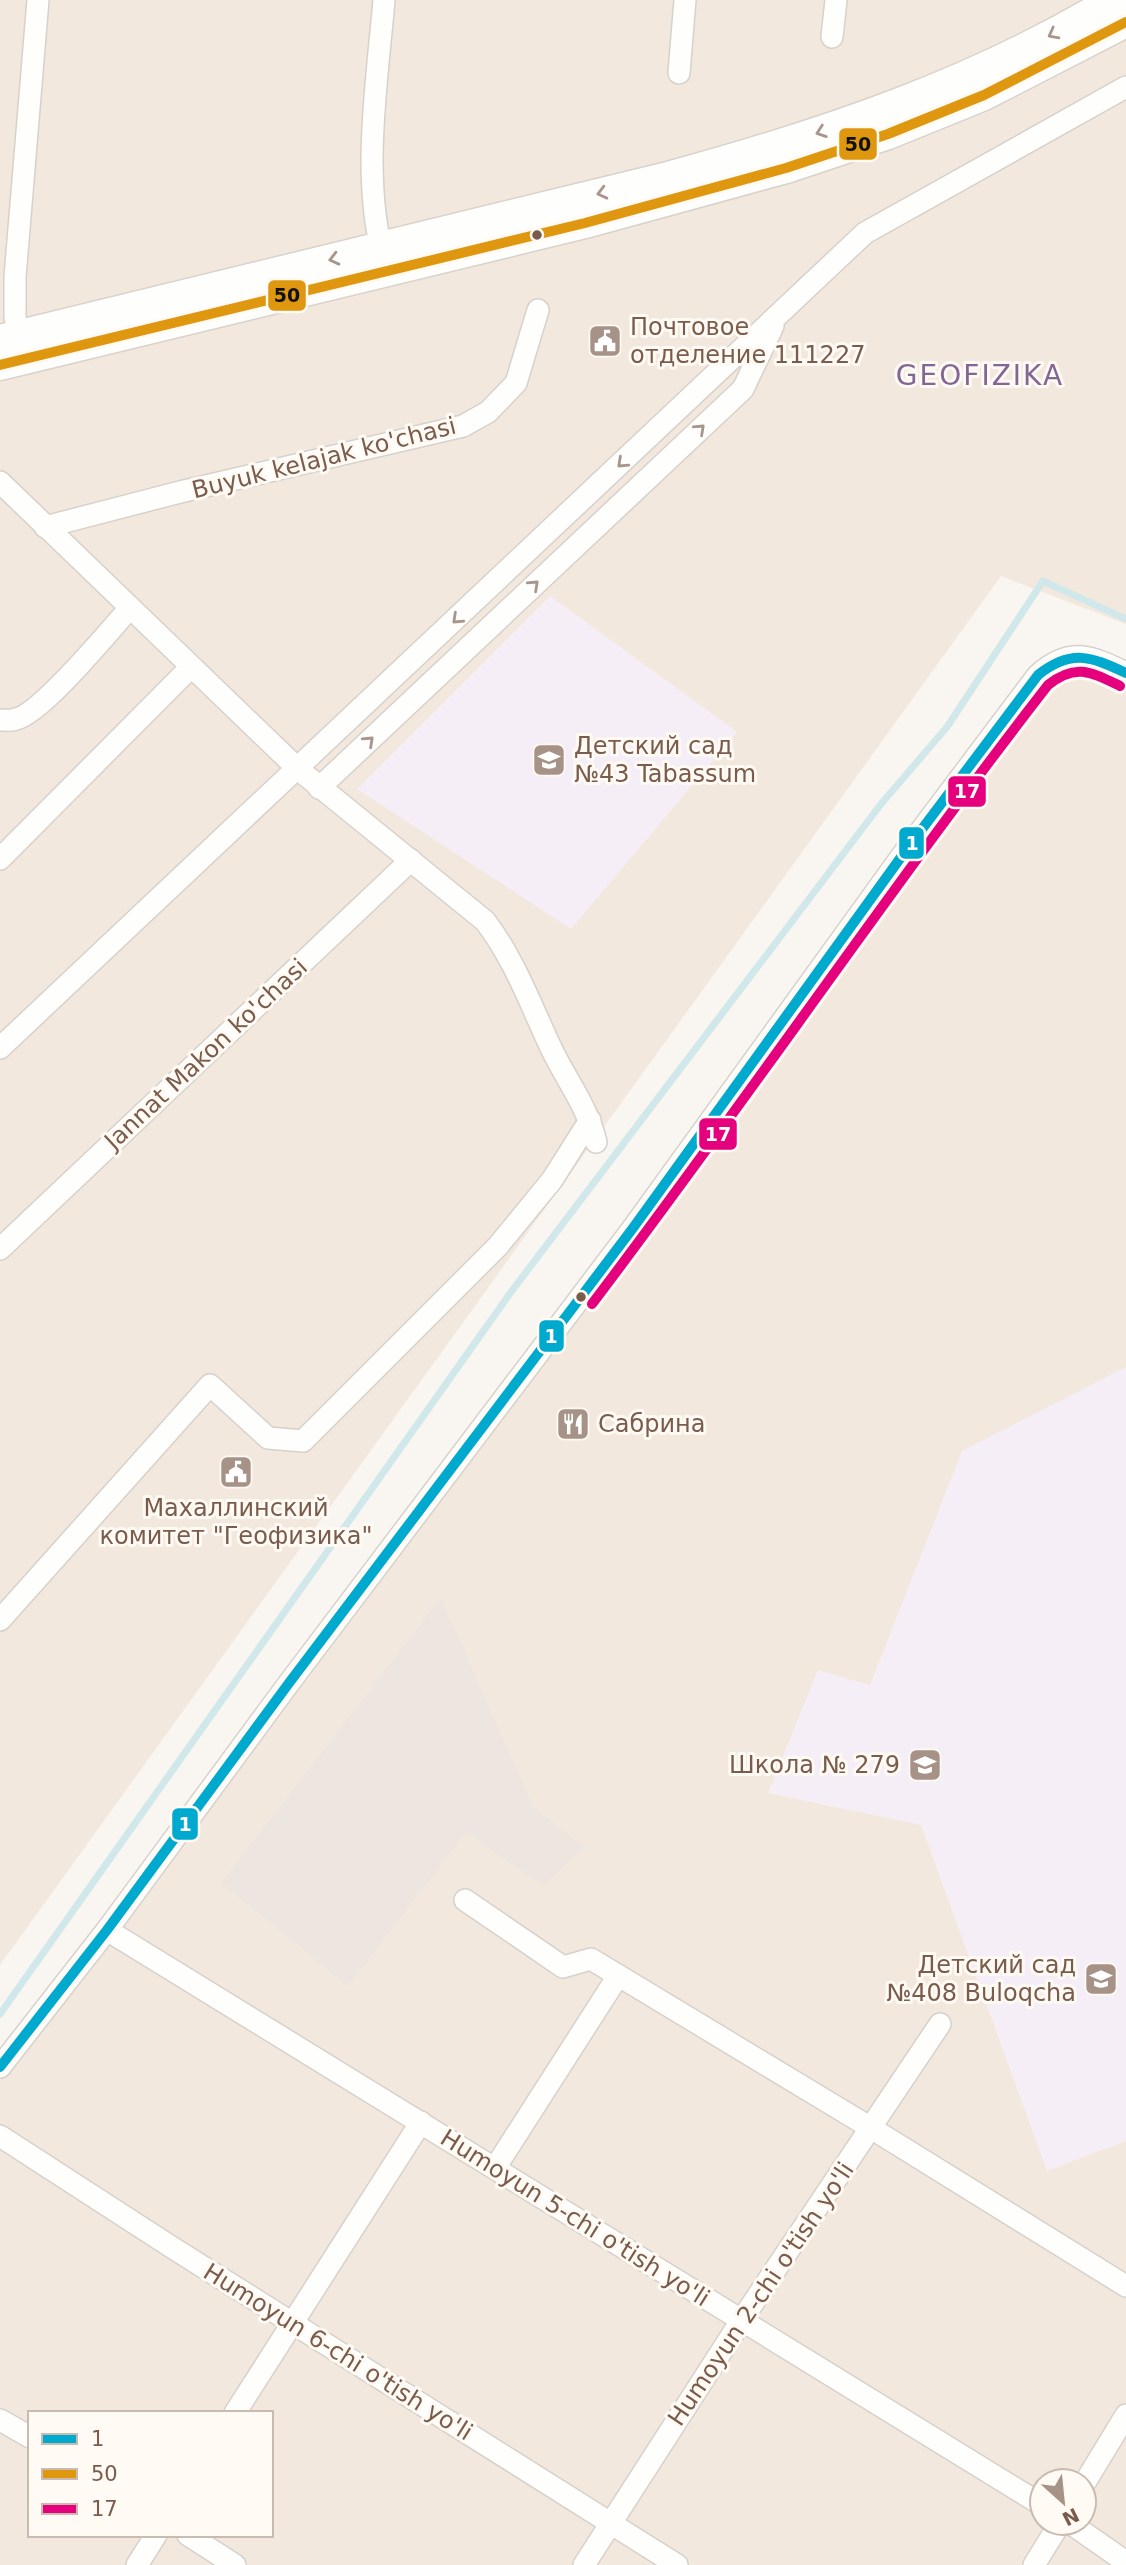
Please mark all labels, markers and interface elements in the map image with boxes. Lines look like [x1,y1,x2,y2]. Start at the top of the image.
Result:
one-way arrow [1048,25,1060,39]
one-way arrow [816,124,828,138]
line badge: 50 [838,127,878,161]
text: 50 [845,133,871,155]
one-way arrow [597,185,609,199]
unlabelled marker [530,228,544,242]
one-way arrow [328,251,340,265]
line badge: 50 [267,279,307,312]
text: 50 [274,284,300,306]
place label: Почтовое отделение 111227 [630,313,865,369]
public building icon: Почтовое отделение 111227 [586,322,624,360]
district label: GEOFIZIKA [896,359,1064,392]
street label: Buyuk kelajak ko'chasi [189,412,459,504]
one-way arrow [692,425,705,438]
one-way arrow [617,454,630,467]
one-way arrow [526,580,539,593]
one-way arrow [452,611,465,623]
place label: Детский сад №43 Tabassum [574,732,756,788]
one-way arrow [361,737,374,749]
school or university icon: Детский сад №43 Tabassum [530,741,568,779]
line badge: 17 [947,775,987,808]
text: 17 [954,780,980,802]
line badge: 1 [898,826,925,860]
text: 1 [905,832,919,854]
street label: Jannat Makon ko'chasi [98,953,313,1156]
line badge: 17 [698,1117,738,1151]
text: 17 [705,1123,731,1145]
unlabelled marker [574,1290,588,1304]
line badge: 1 [538,1319,565,1353]
text: 1 [544,1325,558,1347]
restaurant icon: Сабрина [554,1405,592,1443]
place label: Сабрина [598,1410,706,1438]
public building icon: Махаллинский комитет "Геофизика" [217,1453,255,1491]
place label: Махаллинский комитет "Геофизика" [99,1494,373,1550]
school or university icon: Школа № 279 [906,1746,944,1784]
place label: Школа № 279 [729,1751,900,1779]
line badge: 1 [171,1807,199,1841]
text: 1 [178,1813,192,1835]
place label: Детский сад №408 Buloqcha [886,1951,1076,2007]
school or university icon: Детский сад №408 Buloqcha [1082,1960,1120,1998]
street label: Humoyun 5-chi o'tish yo'li [435,2124,715,2312]
street label: Humoyun 2-chi o'tish yo'li [662,2157,860,2431]
street label: Humoyun 6-chi o'tish yo'li [198,2258,478,2446]
legend [28,2411,273,2537]
text: 1 [91,2427,104,2451]
text: 50 [91,2462,118,2486]
north arrow [1028,2467,1098,2537]
text: 17 [91,2497,118,2521]
text: N [1059,2504,1083,2531]

